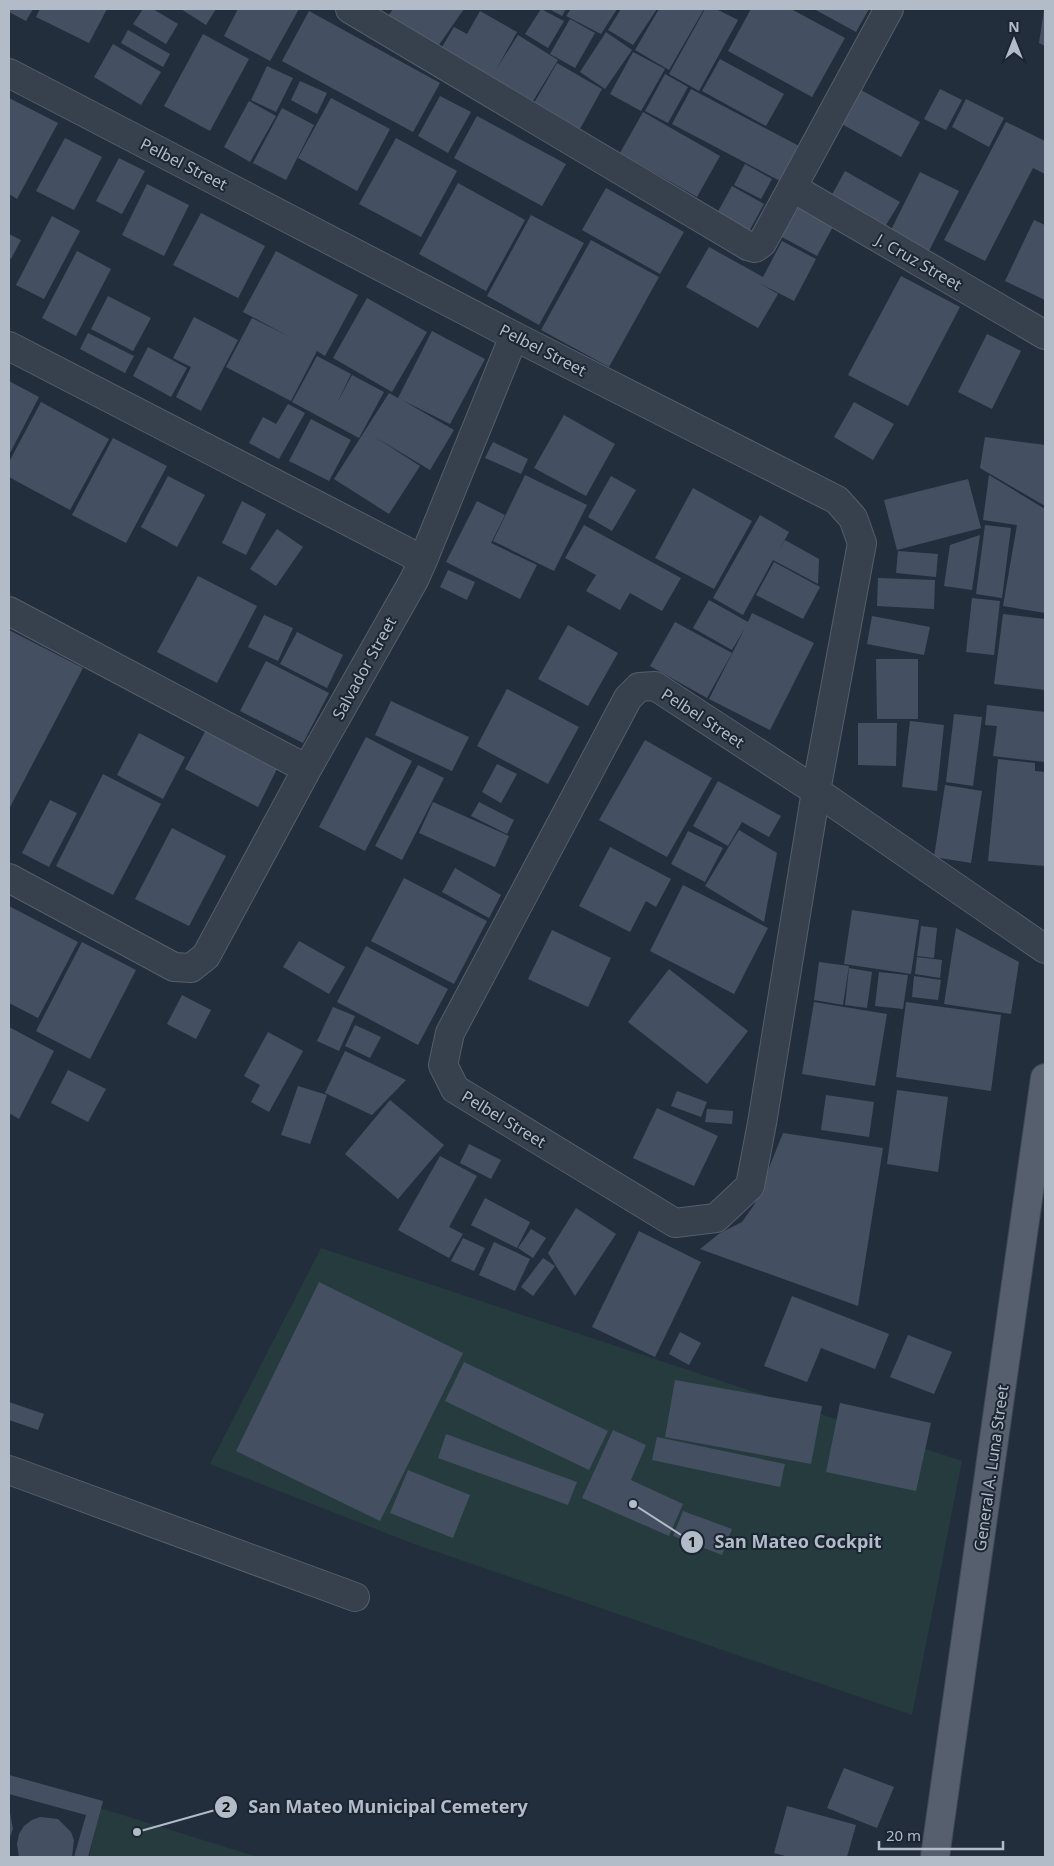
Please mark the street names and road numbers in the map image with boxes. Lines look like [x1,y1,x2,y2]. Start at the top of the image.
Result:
street label: Pelbel Street [137,133,231,195]
street label: J. Cruz Street [870,228,966,296]
street label: Pelbel Street [496,319,590,381]
street label: Salvador Street [327,613,401,723]
street label: Pelbel Street [657,683,749,753]
street label: Pelbel Street [458,1085,550,1153]
street label: General A. Luna Street [968,1383,1014,1553]

